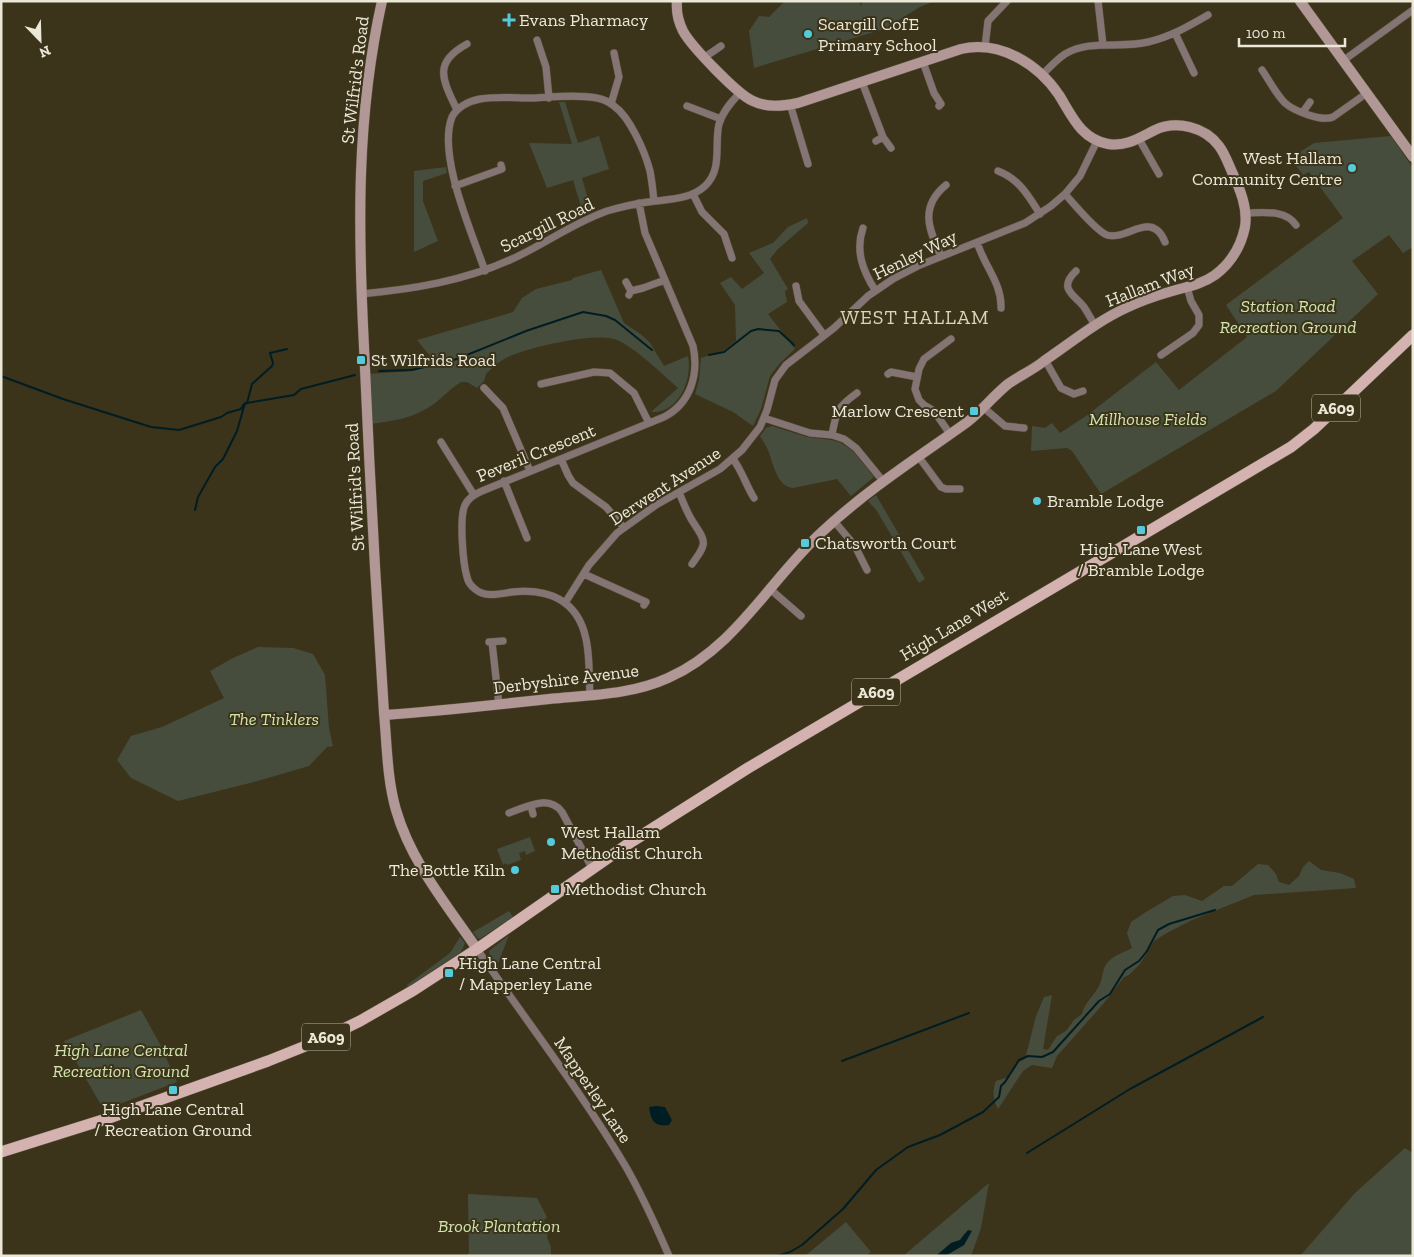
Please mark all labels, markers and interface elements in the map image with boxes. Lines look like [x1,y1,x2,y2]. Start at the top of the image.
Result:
place label: Evans Pharmacy [519,9,649,31]
place label: Scargill CofE Primary School [818,13,937,56]
marker: Evans Pharmacy [503,14,515,26]
north arrow [15,15,65,65]
street label: St Wilfrid's Road [336,15,374,145]
scale bar [1239,15,1345,47]
text: 100 m [1246,24,1285,42]
marker: Scargill CofE Primary School [802,28,814,40]
text: N [36,42,53,62]
place label: West Hallam Community Centre [1192,147,1342,190]
marker: West Hallam Community Centre [1346,162,1358,174]
street label: Scargill Road [497,193,598,257]
street label: Henley Way [869,225,961,285]
street label: Hallam Way [1103,258,1198,312]
park label: Station Road Recreation Ground [1220,295,1356,338]
district label: WEST HALLAM [840,305,990,329]
place label: St Wilfrids Road [371,349,496,371]
marker: St Wilfrids Road [355,354,367,366]
road number: A609 [1312,394,1360,422]
place label: Marlow Crescent [832,400,964,422]
marker: Marlow Crescent [968,405,980,417]
park label: Millhouse Fields [1089,408,1207,430]
street label: Peveril Crescent [473,419,599,487]
street label: St Wilfrid's Road [341,422,369,552]
street label: Derwent Avenue [605,442,725,530]
place label: Bramble Lodge [1047,490,1164,512]
marker: Bramble Lodge [1031,495,1043,507]
marker: High Lane West / Bramble Lodge [1135,524,1147,536]
place label: Chatsworth Court [815,532,957,554]
marker: Chatsworth Court [799,537,811,549]
place label: High Lane West / Bramble Lodge [1077,538,1205,581]
street label: High Lane West [896,584,1012,666]
street label: Derbyshire Avenue [492,659,640,699]
road number: A609 [852,679,900,706]
park label: The Tinklers [229,708,319,730]
place label: West Hallam Methodist Church [561,821,702,864]
marker: West Hallam Methodist Church [545,836,557,848]
place label: The Bottle Kiln [389,859,506,881]
marker: The Bottle Kiln [509,864,521,876]
place label: Methodist Church [565,878,706,900]
marker: Methodist Church [549,883,561,895]
place label: High Lane Central / Mapperley Lane [459,952,601,995]
marker: High Lane Central / Mapperley Lane [443,967,455,979]
road number: A609 [302,1024,350,1050]
street label: Mapperley Lane [549,1033,637,1147]
park label: High Lane Central Recreation Ground [53,1039,189,1082]
marker: High Lane Central / Recreation Ground [167,1084,179,1096]
place label: High Lane Central / Recreation Ground [94,1098,252,1141]
park label: Brook Plantation [438,1215,560,1237]

